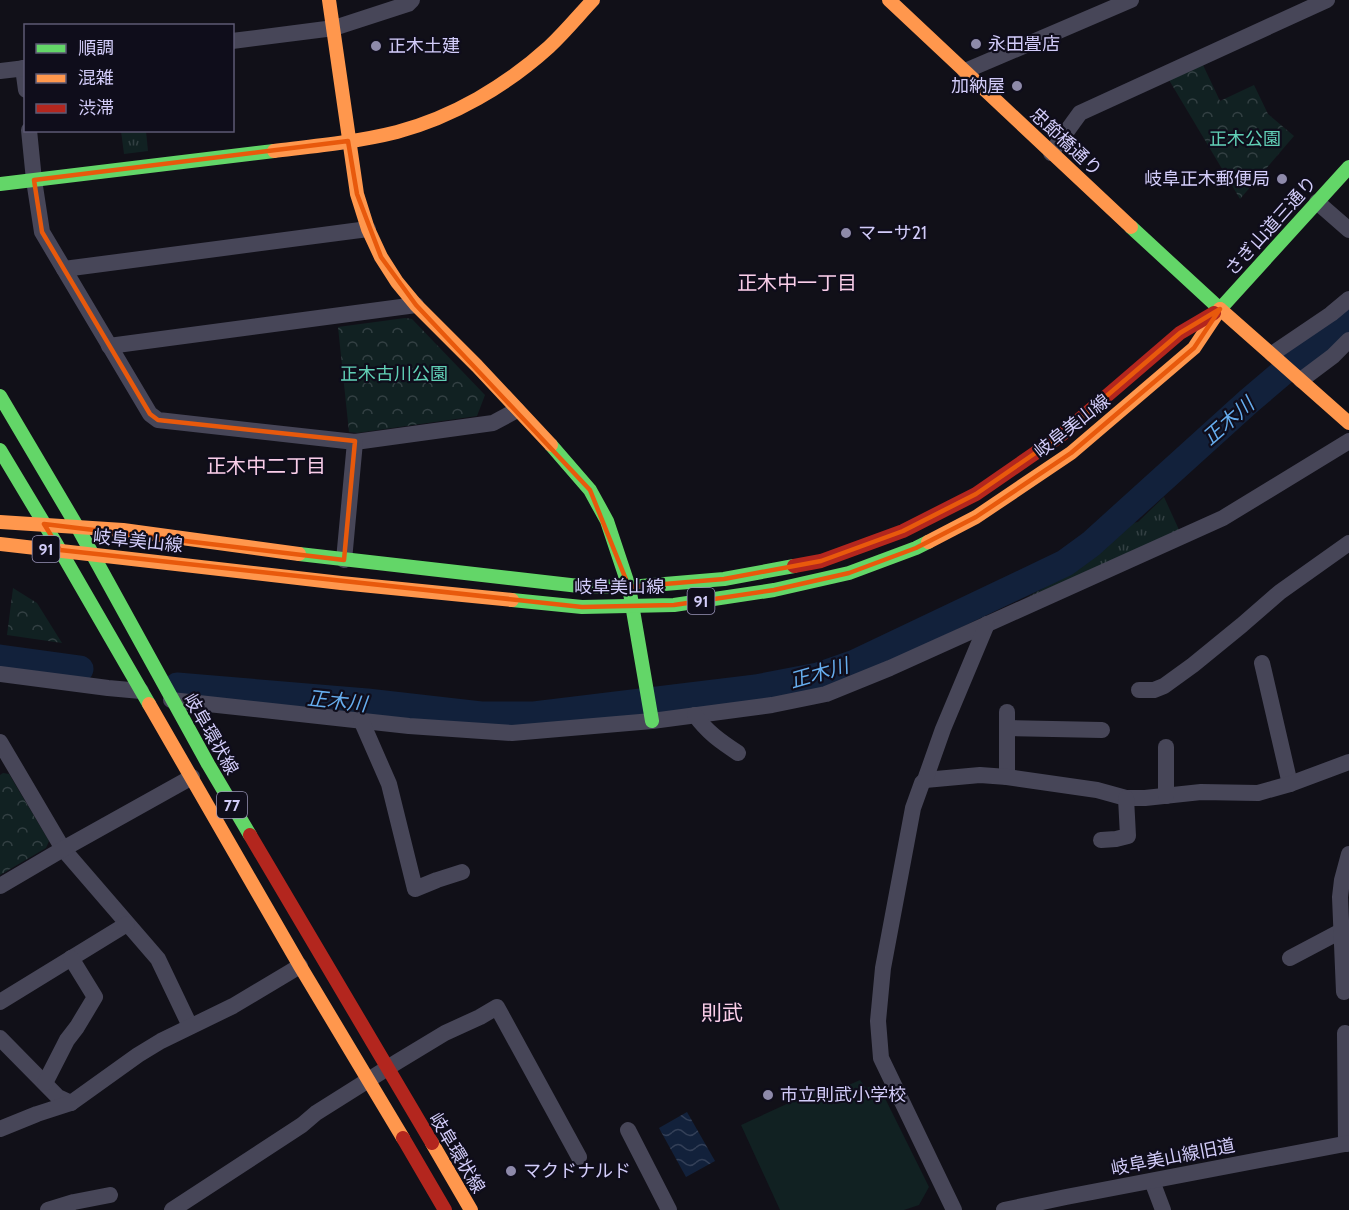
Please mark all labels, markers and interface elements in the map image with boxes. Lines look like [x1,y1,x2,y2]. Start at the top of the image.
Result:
legend [24,24,234,132]
place label: 永田畳店 [988,33,1060,55]
place label: 正木土建 [388,35,460,57]
text: 順調 [78,37,114,59]
marker: 永田畳店 [969,37,983,51]
marker: 正木土建 [369,39,383,53]
text: 混雑 [78,67,114,89]
place label: 加納屋 [951,75,1005,97]
marker: 加納屋 [1010,79,1024,93]
text: 渋滞 [78,97,114,119]
street label: 忠節橋通り [1026,103,1106,181]
park label: 正木公園 [1209,128,1281,150]
place label: 岐阜正木郵便局 [1144,168,1270,190]
street label: さぎ山道三通り [1221,172,1321,280]
marker: 岐阜正木郵便局 [1275,172,1289,186]
place label: マーサ21 [858,222,927,244]
marker: マーサ21 [839,226,853,240]
district label: 正木中一丁目 [737,271,857,295]
park label: 正木古川公園 [340,363,448,385]
street label: 岐阜美山線 [1030,390,1114,462]
water label: 正木川 [1197,391,1260,450]
district label: 正木中二丁目 [206,454,326,478]
street label: 岐阜美山線 [92,525,184,557]
road number: 91 [32,536,60,562]
street label: 岐阜美山線 [574,576,664,598]
road number: 91 [688,588,714,614]
water label: 正木川 [787,653,853,693]
water label: 正木川 [306,686,370,716]
street label: 岐阜環状線 [179,690,243,778]
road number: 77 [217,792,247,818]
district label: 則武 [701,1000,743,1025]
place label: 市立則武小学校 [780,1084,906,1106]
marker: 市立則武小学校 [761,1088,775,1102]
street label: 岐阜環状線 [424,1109,490,1197]
street label: 岐阜美山線旧道 [1109,1134,1237,1180]
place label: マクドナルド [523,1160,631,1182]
marker: マクドナルド [504,1164,518,1178]

